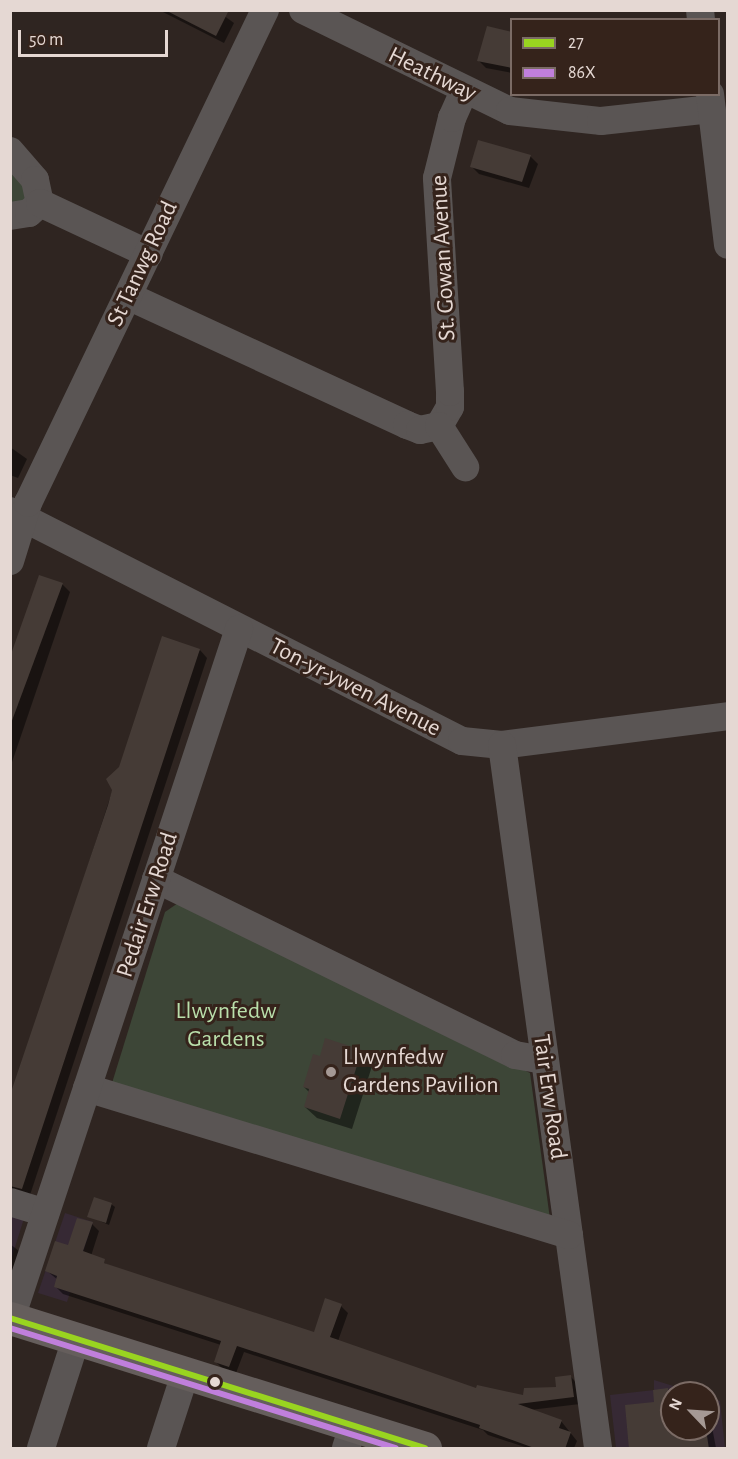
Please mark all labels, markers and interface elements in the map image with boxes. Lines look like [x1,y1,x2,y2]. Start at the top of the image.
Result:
scale bar [21,18,171,56]
legend [510,18,720,96]
text: 50 m [29,31,63,49]
text: 27 [568,34,584,52]
street label: Heathway [383,41,481,109]
text: 86X [568,64,596,82]
street label: St. Gowan Avenue [425,174,463,342]
street label: St Tanwg Road [101,197,185,331]
street label: Ton-yr-ywen Avenue [265,632,445,744]
street label: Pedair Erw Road [111,829,185,981]
park label: Llwynfedw Gardens [176,998,276,1054]
street label: Tair Erw Road [526,1033,572,1161]
place label: Llwynfedw Gardens Pavilion [343,1044,499,1100]
marker: Llwynfedw Gardens Pavilion [324,1065,338,1079]
unlabelled marker [209,1376,221,1388]
north arrow [660,1381,720,1441]
text: N [666,1396,685,1413]

